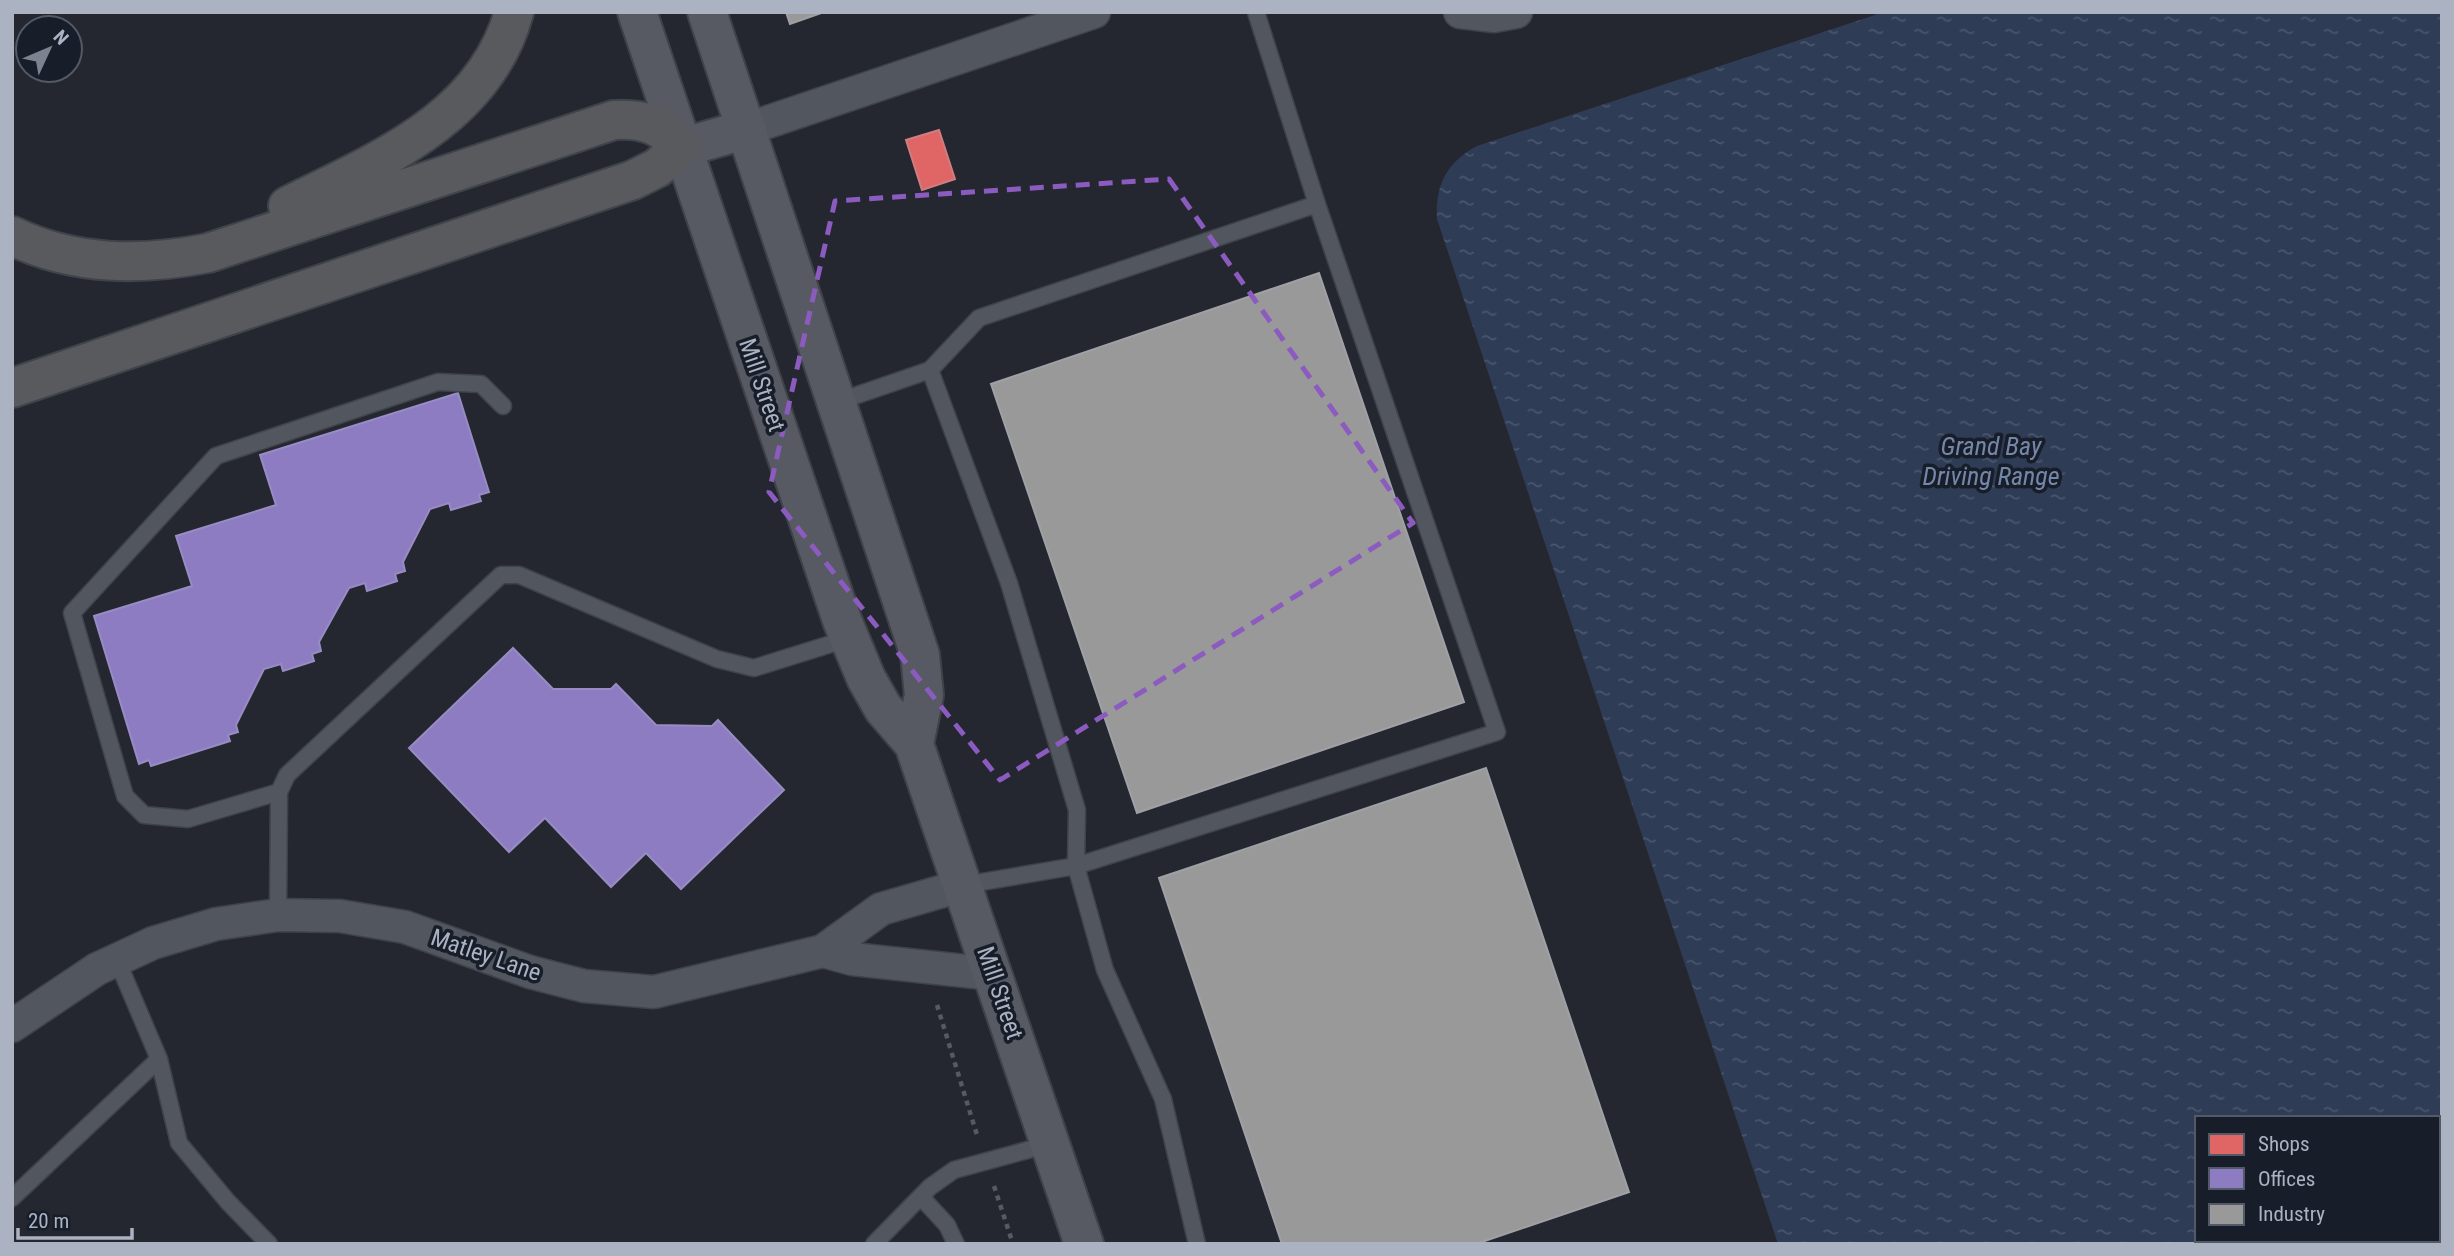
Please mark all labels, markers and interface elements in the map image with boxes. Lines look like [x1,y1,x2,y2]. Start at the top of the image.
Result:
north arrow [14,14,84,84]
text: N [49,25,73,50]
street label: Mill Street [733,335,791,435]
water label: Grand Bay Driving Range [1923,431,2059,491]
street label: Matley Lane [427,923,545,987]
street label: Mill Street [971,943,1029,1043]
legend [2195,1116,2440,1242]
text: Shops [2258,1132,2310,1156]
text: Offices [2258,1167,2315,1191]
scale bar [18,1196,131,1240]
text: Industry [2258,1202,2325,1226]
text: 20 m [28,1209,69,1233]

